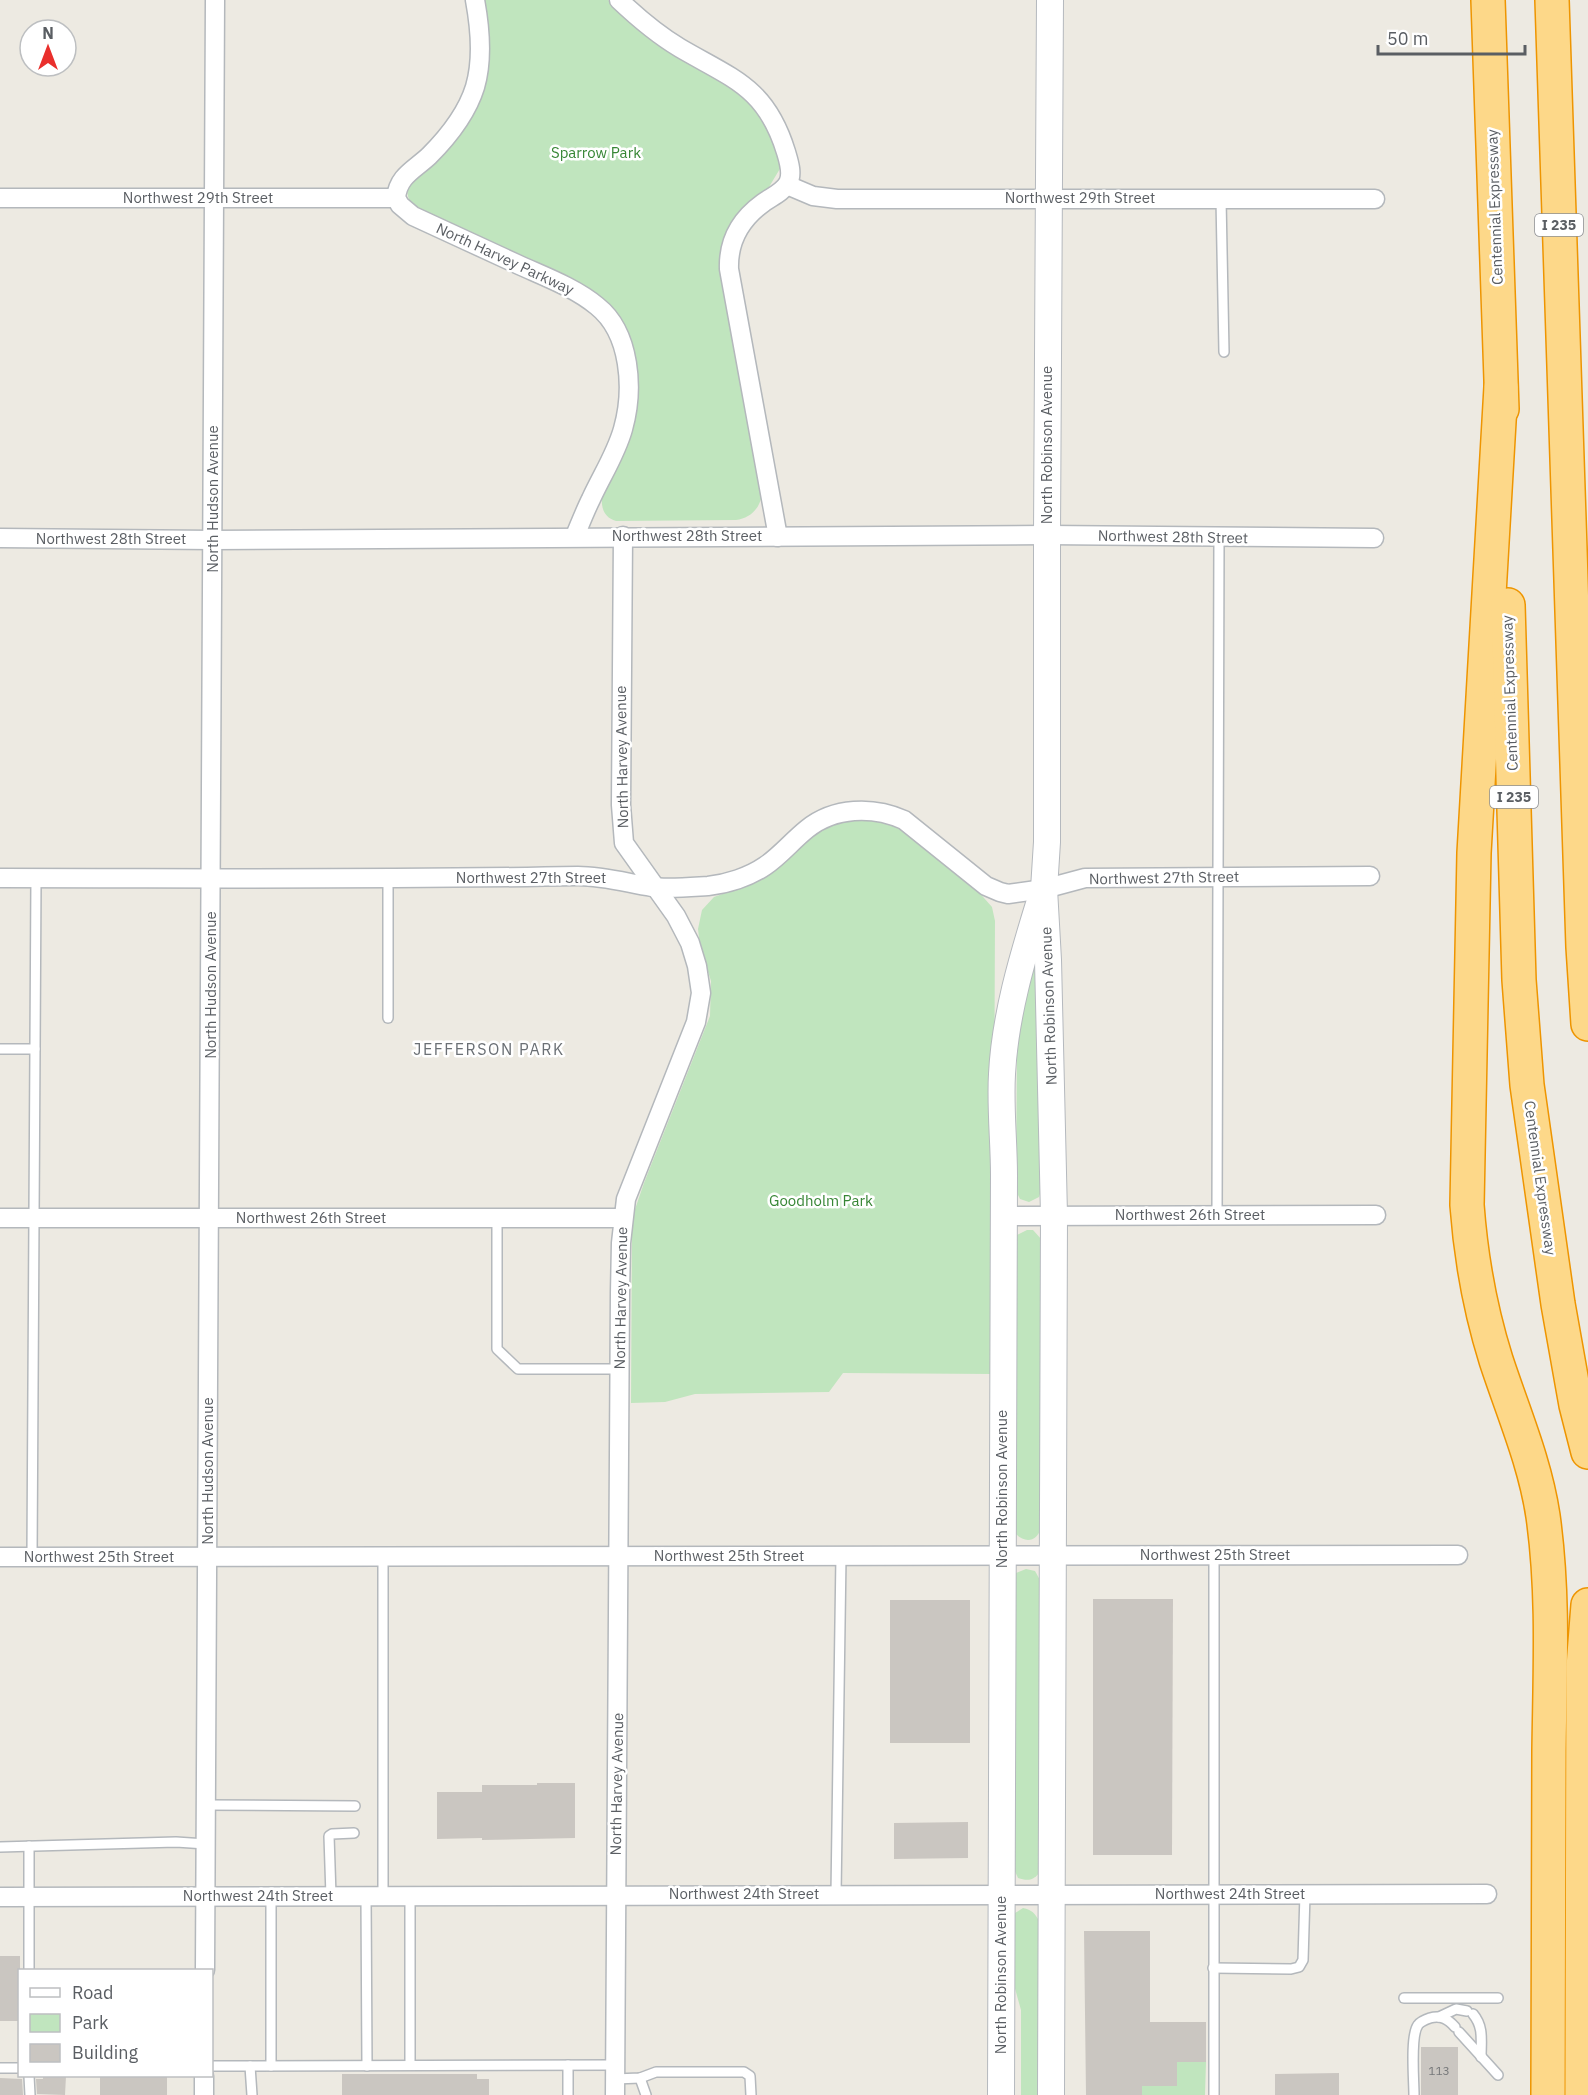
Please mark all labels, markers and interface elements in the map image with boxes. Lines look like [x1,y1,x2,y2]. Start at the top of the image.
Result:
north arrow [18,18,78,78]
scale bar [1378,18,1525,56]
text: N [42,23,54,43]
text: 50 m [1387,27,1429,50]
street label: Centennial Expressway [1482,128,1507,285]
park label: Sparrow Park [551,143,641,162]
street label: Northwest 29th Street [123,188,273,207]
street label: Northwest 29th Street [1005,188,1155,207]
road number: I 235 [1535,214,1583,236]
street label: North Harvey Parkway [433,218,578,299]
street label: North Robinson Avenue [1037,366,1056,524]
street label: North Hudson Avenue [203,425,222,573]
street label: Northwest 28th Street [612,526,762,545]
street label: Northwest 28th Street [1098,526,1248,547]
street label: Northwest 28th Street [36,529,186,548]
street label: Centennial Expressway [1497,614,1522,771]
street label: North Harvey Avenue [611,686,632,829]
road number: I 235 [1490,786,1538,808]
street label: Northwest 27th Street [1089,867,1239,888]
street label: Northwest 27th Street [456,868,606,887]
street label: North Hudson Avenue [201,911,220,1059]
street label: North Robinson Avenue [1036,926,1061,1086]
district label: JEFFERSON PARK [413,1039,565,1059]
street label: Centennial Expressway [1520,1099,1561,1257]
park label: Goodholm Park [769,1191,873,1210]
street label: Northwest 26th Street [1115,1205,1265,1224]
street label: Northwest 26th Street [236,1208,386,1227]
street label: North Harvey Avenue [610,1226,631,1369]
street label: North Hudson Avenue [198,1397,217,1545]
street label: North Robinson Avenue [992,1410,1011,1568]
street label: Northwest 25th Street [1140,1545,1290,1564]
street label: Northwest 25th Street [654,1546,804,1565]
street label: Northwest 25th Street [24,1547,174,1566]
street label: North Harvey Avenue [606,1712,627,1855]
street label: Northwest 24th Street [669,1884,819,1903]
street label: Northwest 24th Street [1155,1884,1305,1903]
street label: Northwest 24th Street [183,1886,333,1905]
street label: North Robinson Avenue [991,1896,1010,2054]
legend [18,1969,213,2077]
text: Road [72,1981,113,2004]
text: Park [72,2011,109,2034]
text: Building [72,2041,139,2064]
house number: 113 [1428,2063,1450,2078]

